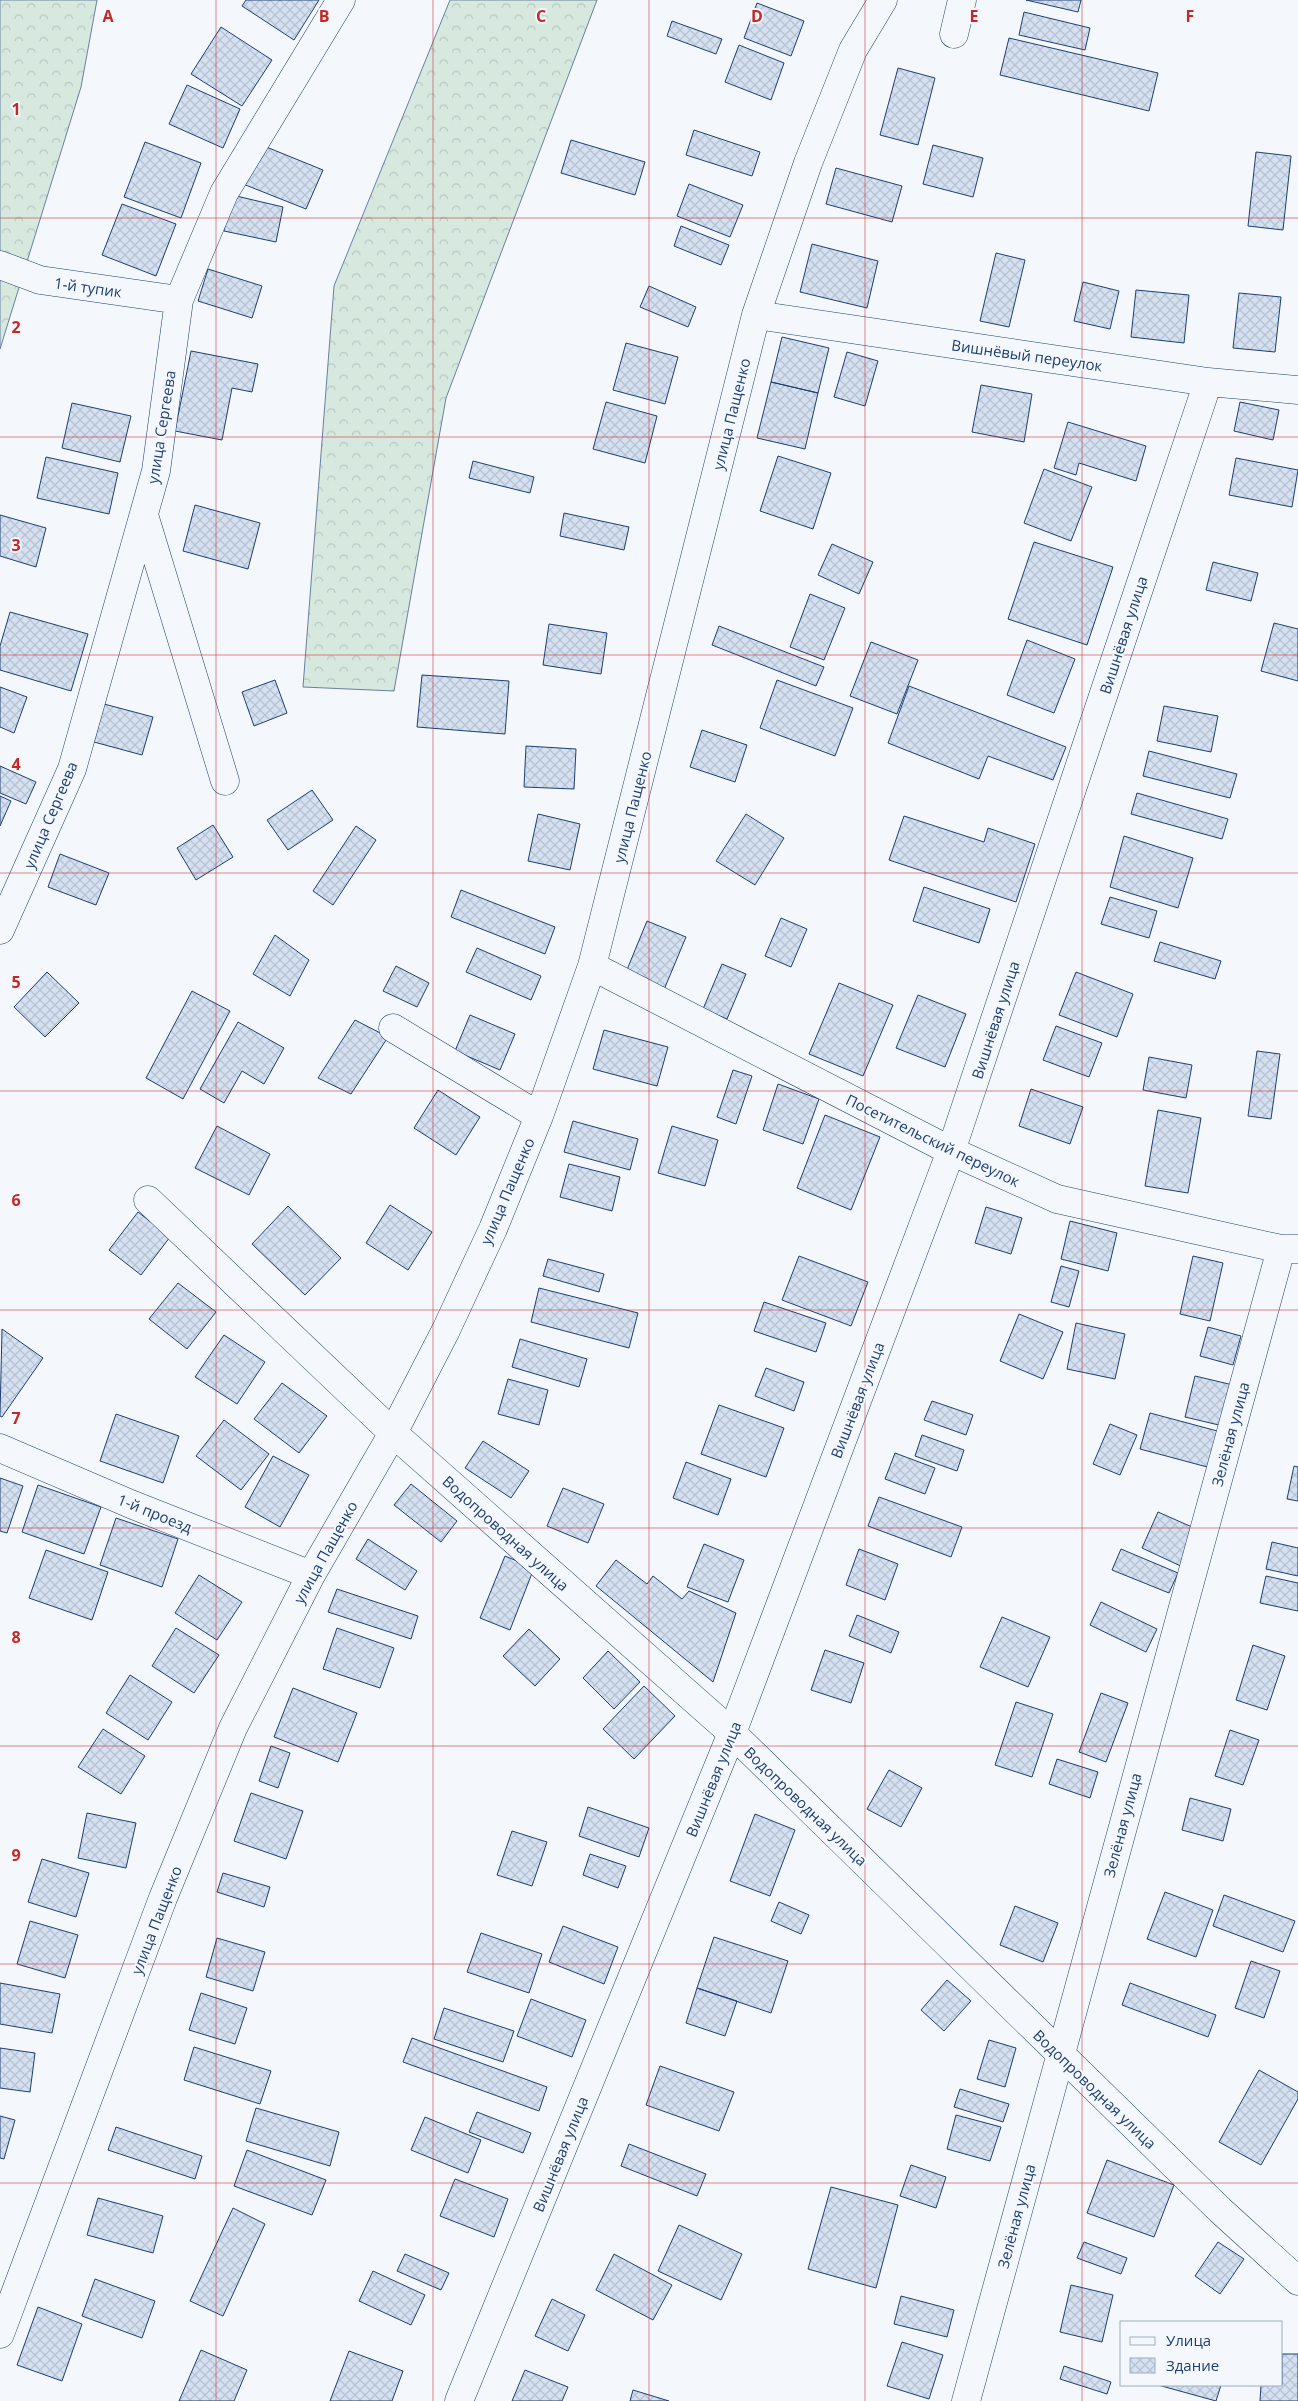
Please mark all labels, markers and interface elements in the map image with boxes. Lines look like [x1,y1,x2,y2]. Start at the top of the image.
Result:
text: A [102,5,114,27]
text: B [319,5,329,27]
text: C [536,5,546,27]
text: D [751,5,763,27]
text: E [970,5,979,27]
text: F [1186,5,1194,27]
text: 1 [11,98,21,120]
street label: 1-й тупик [53,272,123,302]
text: 2 [11,316,21,338]
street label: Вишнёвый переулок [950,335,1104,376]
street label: улица Пащенко [707,356,755,472]
street label: улица Сергеева [142,369,180,485]
text: 3 [11,534,21,556]
street label: Вишнёвая улица [1094,573,1152,697]
street label: улица Пащенко [608,749,656,865]
text: 4 [11,753,21,775]
street label: улица Сергеева [18,758,82,872]
street label: Вишнёвая улица [966,958,1024,1082]
text: 5 [11,971,21,993]
street label: Посетительский переулок [843,1089,1024,1191]
street label: улица Пащенко [475,1134,539,1248]
text: 6 [11,1189,21,1211]
street label: Вишнёвая улица [826,1339,888,1461]
street label: Зелёная улица [1206,1379,1254,1489]
text: 7 [11,1407,21,1429]
street label: Водопроводная улица [439,1471,573,1595]
street label: 1-й проезд [115,1489,196,1537]
street label: улица Пащенко [288,1497,362,1607]
text: 8 [11,1626,21,1648]
street label: Вишнёвая улица [681,1718,745,1840]
street label: Водопроводная улица [740,1742,872,1870]
street label: Зелёная улица [1098,1770,1146,1880]
text: 9 [11,1844,21,1866]
street label: улица Пащенко [126,1863,186,1977]
street label: Водопроводная улица [1029,2025,1161,2153]
street label: Вишнёвая улица [528,2093,592,2215]
street label: Зелёная улица [992,2161,1040,2271]
legend [1120,2321,1283,2386]
text: Улица [1166,2330,1211,2350]
text: Здание [1166,2355,1219,2375]

